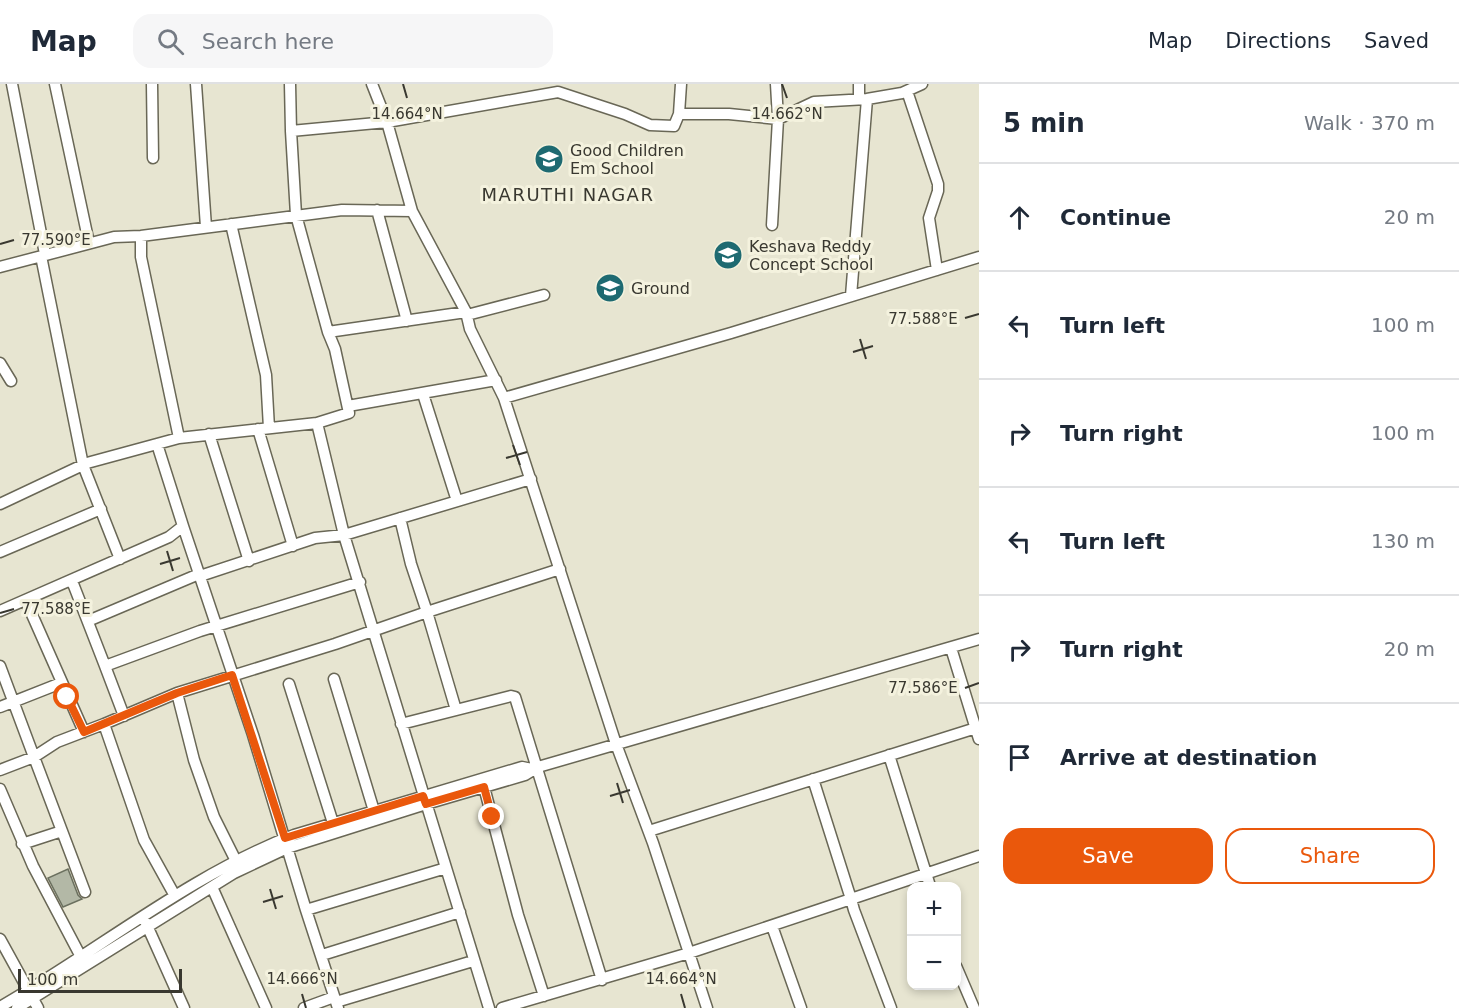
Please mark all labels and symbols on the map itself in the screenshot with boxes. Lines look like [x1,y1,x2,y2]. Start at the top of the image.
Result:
text: 14.664°N [371,105,443,123]
text: 14.662°N [751,105,823,123]
place label: Good Children Em School [570,141,684,178]
school or university icon: Good Children Em School [533,143,565,175]
district label: MARUTHI NAGAR [482,184,654,205]
text: 77.590°E [21,231,91,249]
place label: Keshava Reddy Concept School [749,237,873,274]
school or university icon: Keshava Reddy Concept School [712,239,744,271]
school or university icon: Ground [594,272,626,304]
place label: Ground [631,279,690,298]
text: 77.588°E [888,310,958,328]
text: 77.588°E [21,600,91,618]
text: 77.586°E [888,679,958,697]
route start [53,683,79,709]
route end [478,803,504,829]
scale bar [18,966,182,994]
text: 14.666°N [266,970,338,988]
text: 14.664°N [645,970,717,988]

